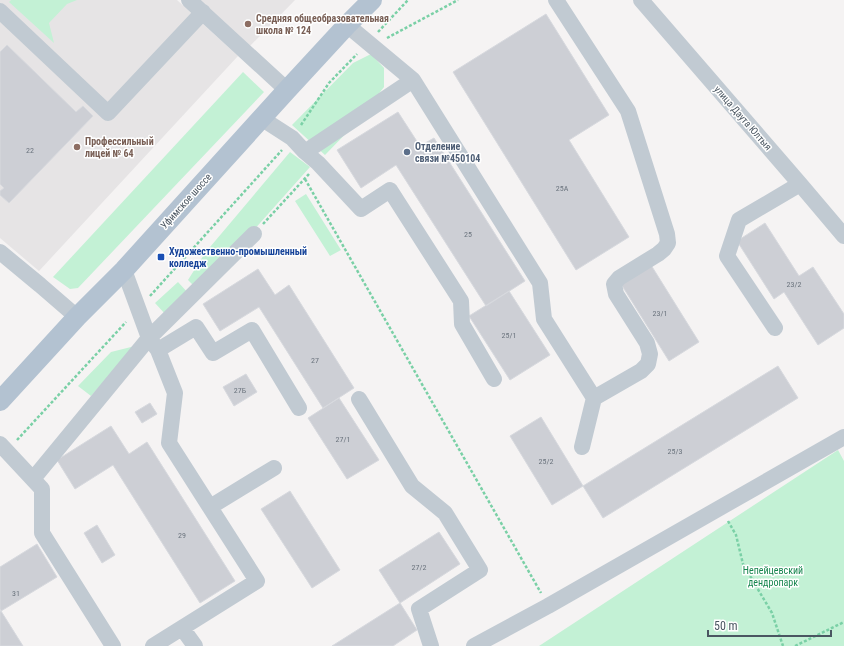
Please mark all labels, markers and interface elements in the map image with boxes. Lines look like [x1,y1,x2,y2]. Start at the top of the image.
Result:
place label: Средняя общеобразовательная школа № 124 [256,13,389,36]
marker: Средняя общеобразовательная школа № 124 [243,19,253,29]
street label: улица Даута Юлтыя [712,84,774,153]
place label: Профессильный лицей № 64 [85,136,154,159]
place label: Отделение связи №450104 [415,141,480,164]
marker: Профессильный лицей № 64 [72,142,82,152]
house number: 22 [26,146,34,155]
marker: Отделение связи №450104 [402,147,412,157]
street label: Уфимское шоссе [158,171,214,231]
house number: 25А [556,184,569,193]
house number: 25 [464,230,472,239]
place label: Художественно-промышленный колледж [169,246,307,269]
marker: Художественно-промышленный колледж [156,252,166,262]
house number: 23/2 [787,280,801,289]
house number: 23/1 [653,309,667,318]
house number: 25/1 [502,331,516,340]
house number: 27 [311,356,319,365]
house number: 27Б [234,386,247,395]
house number: 27/1 [336,435,350,444]
house number: 25/3 [668,447,682,456]
house number: 25/2 [539,457,553,466]
house number: 29 [178,531,186,540]
house number: 27/2 [412,563,426,572]
park label: Непейцевский дендропарк [743,565,803,588]
house number: 31 [12,589,20,598]
scale bar [708,612,831,638]
text: 50 m [714,619,738,633]

